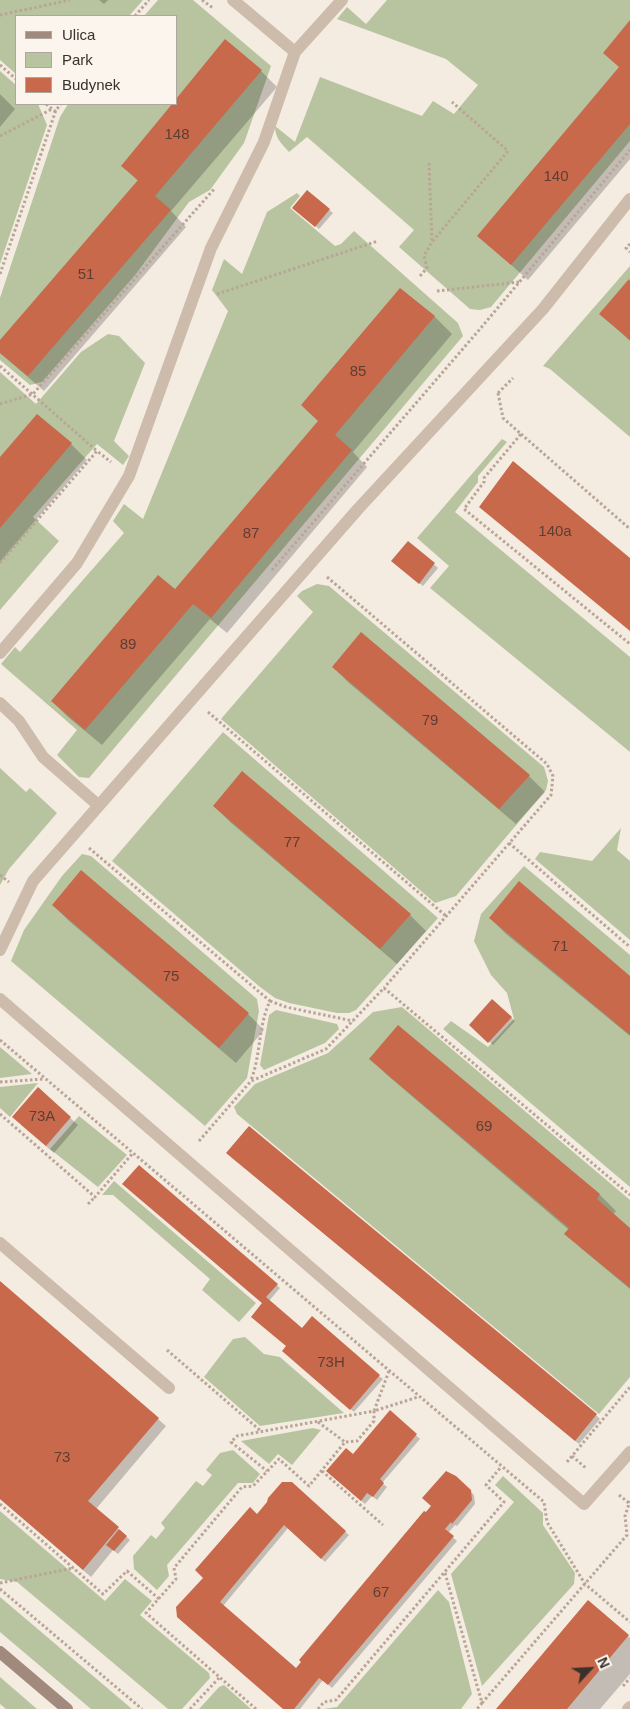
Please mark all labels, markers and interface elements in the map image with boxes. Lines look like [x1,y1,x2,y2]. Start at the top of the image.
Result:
legend [15,15,178,105]
text: Ulica [62,26,95,43]
text: Park [62,51,93,68]
text: Budynek [62,76,120,93]
house number: 148 [164,126,190,144]
house number: 140 [543,168,569,186]
house number: 51 [78,266,94,284]
house number: 85 [350,363,366,381]
house number: 140a [538,523,572,541]
house number: 87 [243,525,259,543]
house number: 89 [120,636,136,654]
house number: 79 [422,712,438,730]
house number: 77 [284,834,300,852]
house number: 71 [552,938,568,956]
house number: 75 [163,968,179,986]
house number: 73A [29,1108,55,1126]
house number: 69 [476,1118,492,1136]
house number: 73H [317,1354,345,1372]
house number: 73 [54,1449,70,1467]
house number: 67 [373,1584,389,1602]
north arrow [565,1644,615,1694]
text: N [594,1655,613,1671]

